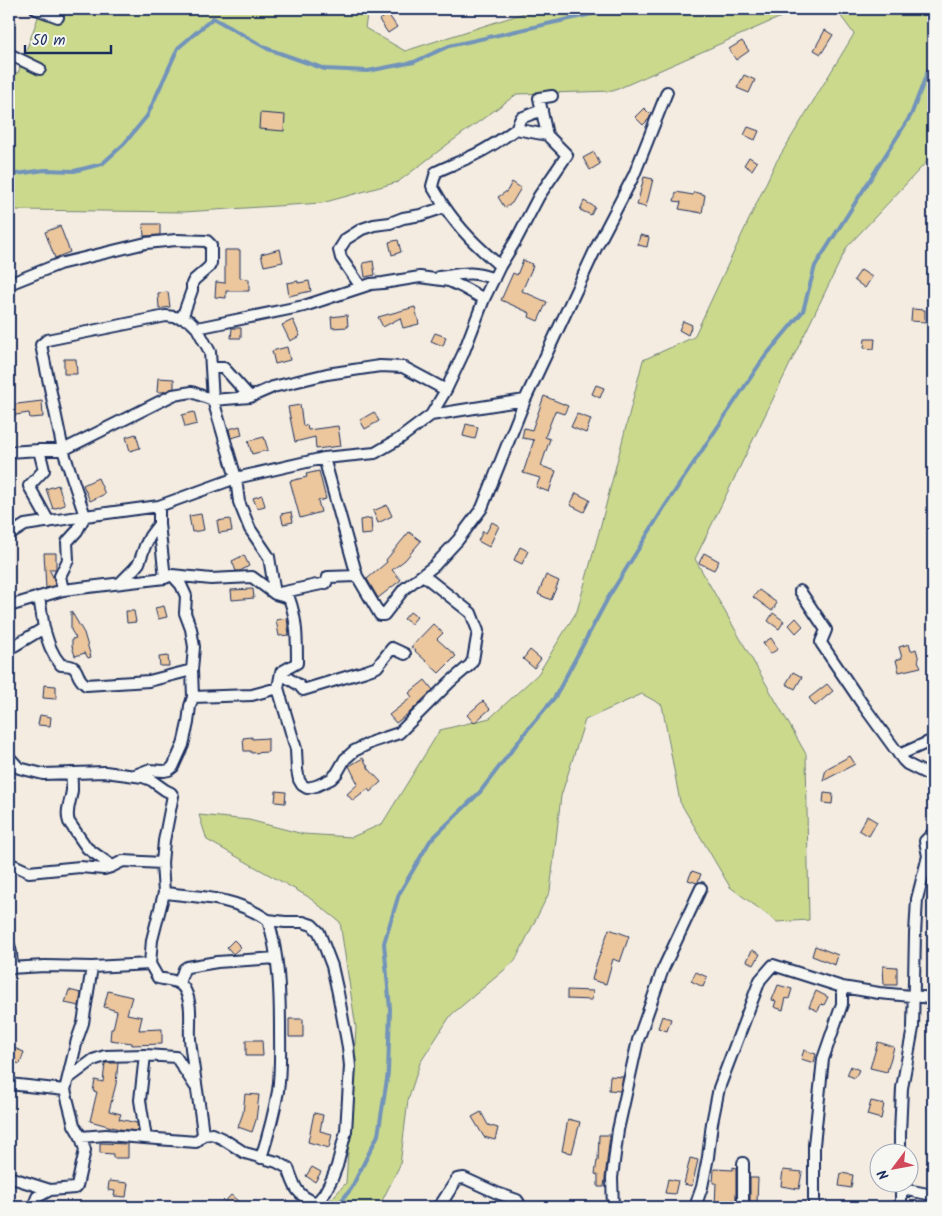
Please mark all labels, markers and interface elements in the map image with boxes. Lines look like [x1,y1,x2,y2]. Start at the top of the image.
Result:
scale bar [25,22,111,54]
text: 50 m [32,29,66,53]
north arrow [870,1144,920,1194]
text: N [872,1165,895,1184]

